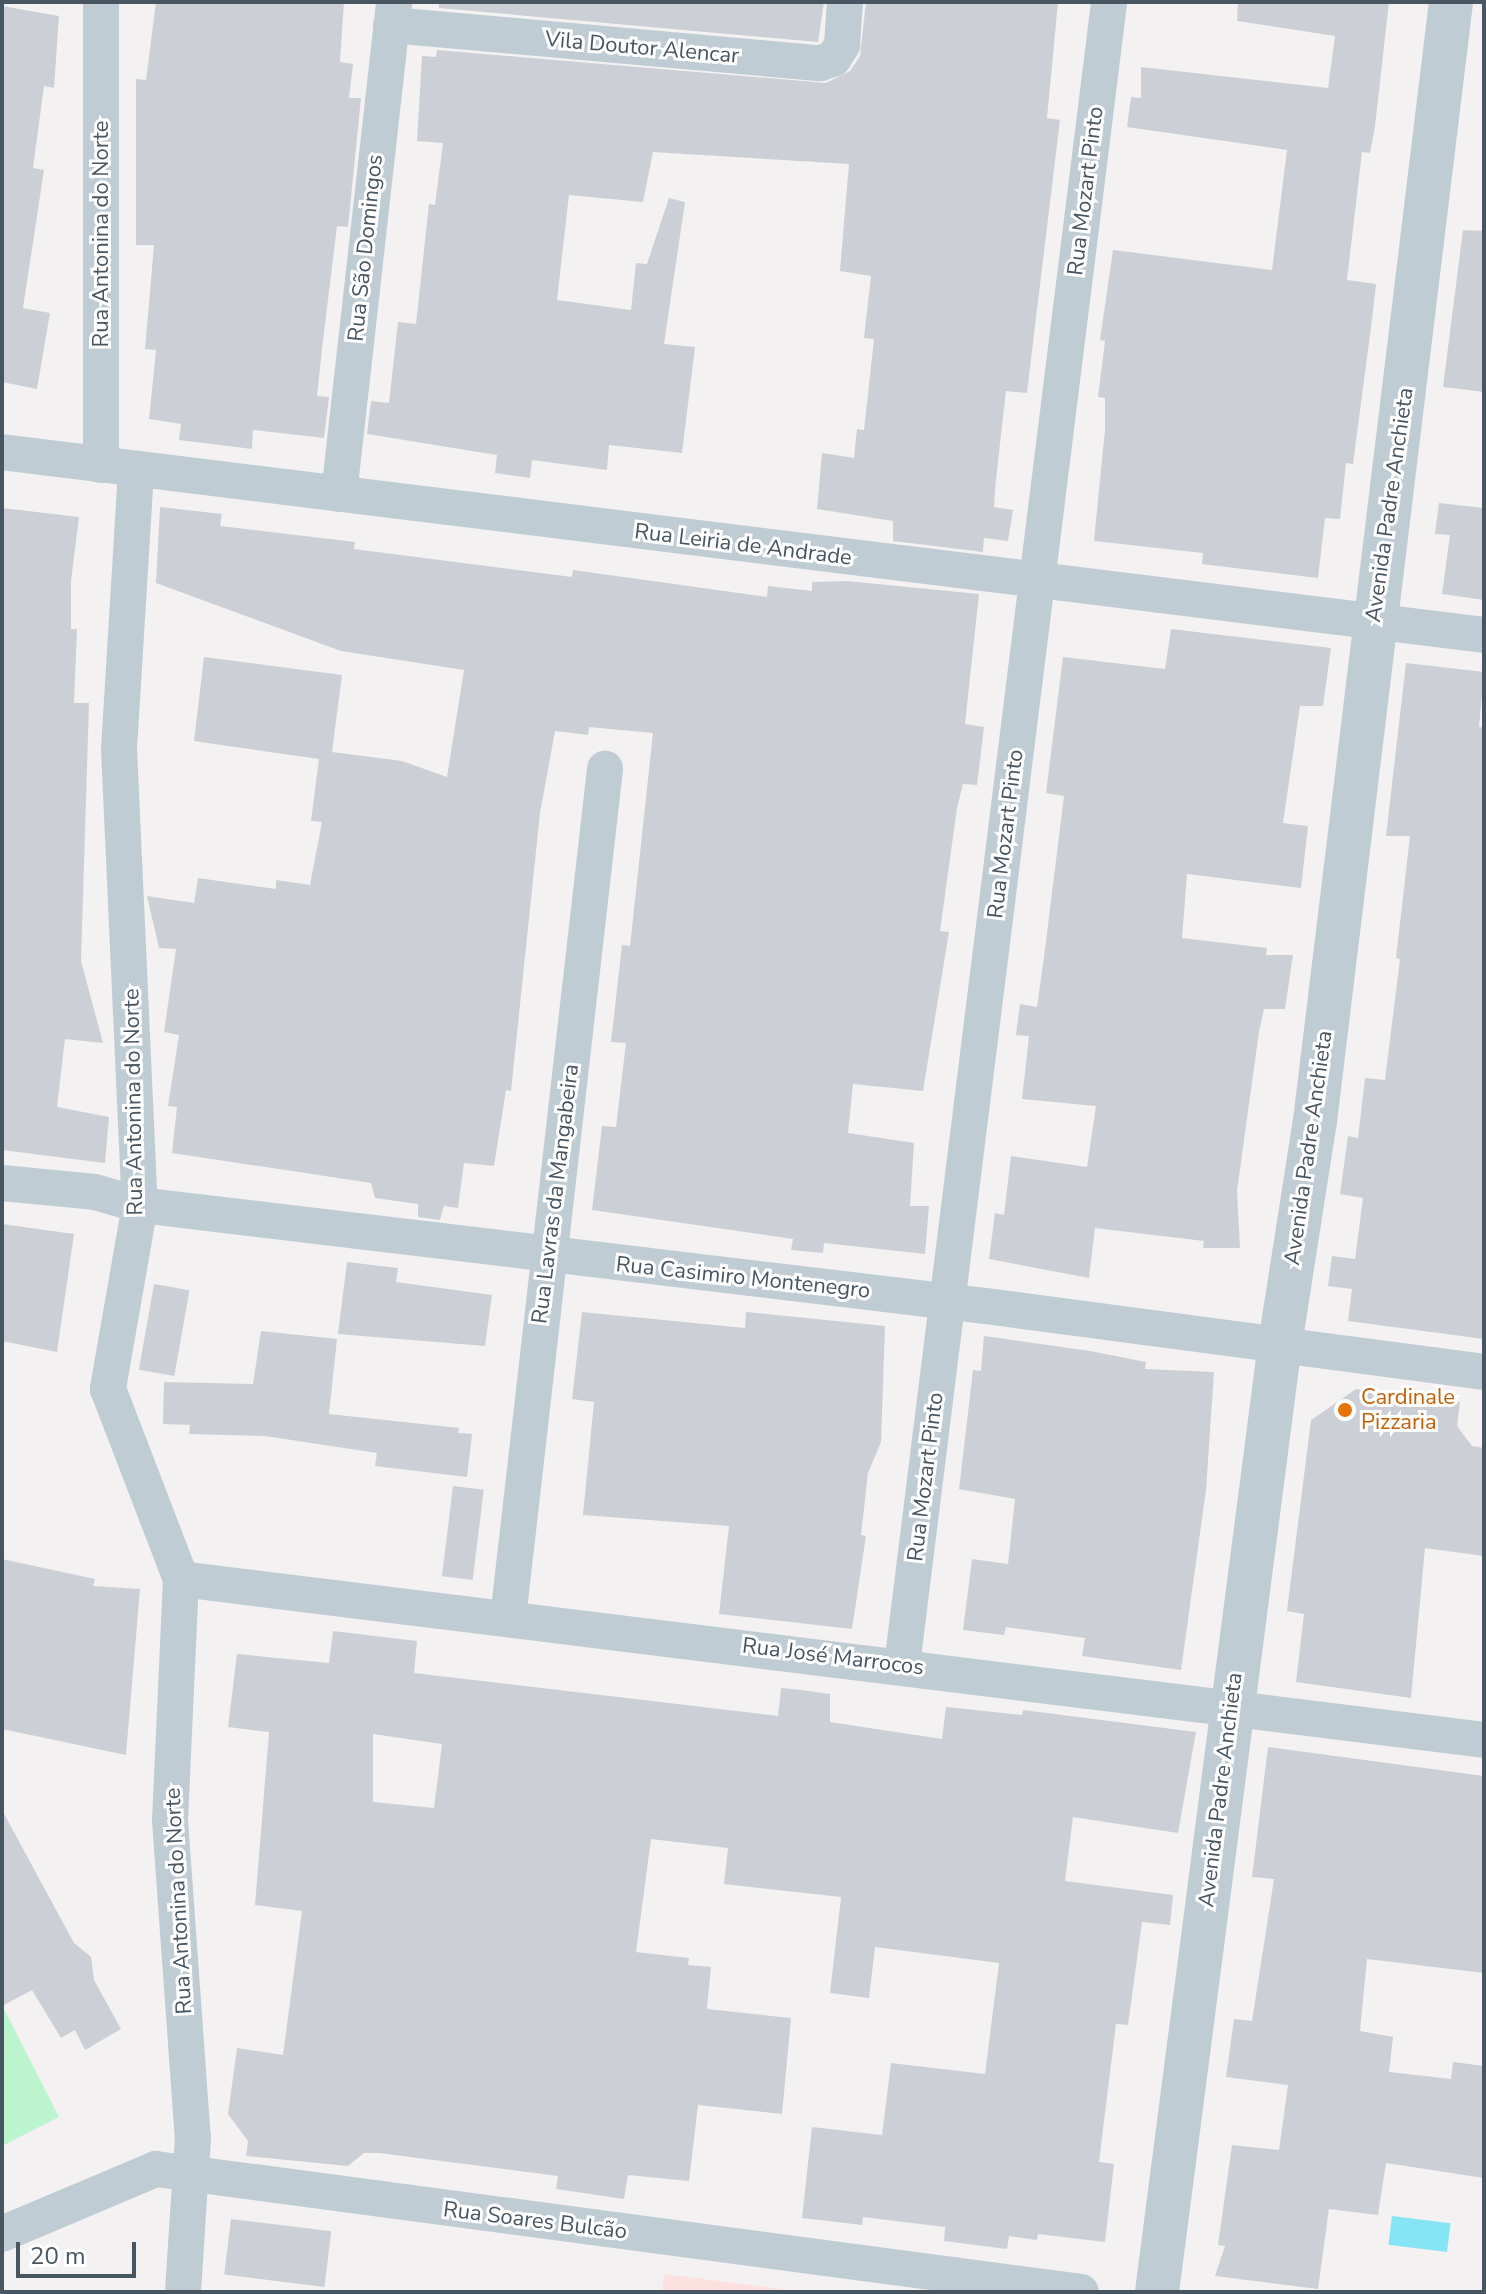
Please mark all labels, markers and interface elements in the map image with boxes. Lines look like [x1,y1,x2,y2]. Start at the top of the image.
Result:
street label: Vila Doutor Alencar [544,26,740,70]
street label: Rua Mozart Pinto [1063,105,1109,277]
street label: Rua Antonina do Norte [89,120,115,348]
street label: Rua São Domingos [343,153,389,343]
street label: Avenida Padre Anchieta [1360,386,1420,624]
street label: Rua Leiria de Andrade [633,519,853,571]
street label: Rua Mozart Pinto [983,748,1029,920]
street label: Rua Antonina do Norte [119,988,149,1216]
street label: Avenida Padre Anchieta [1279,1029,1339,1267]
street label: Rua Lavras da Mangabeira [527,1063,585,1325]
street label: Rua Casimiro Montenegro [615,1252,871,1304]
place label: Cardinale Pizzaria [1361,1384,1455,1436]
street label: Rua Mozart Pinto [903,1391,949,1563]
marker: Cardinale Pizzaria [1336,1401,1354,1419]
street label: Rua José Marrocos [741,1633,925,1681]
street label: Avenida Padre Anchieta [1193,1671,1249,1909]
street label: Rua Antonina do Norte [160,1787,198,2015]
street label: Rua Soares Bulcão [442,2197,628,2245]
scale bar [20,2226,140,2276]
text: 20 m [30,2240,86,2272]

